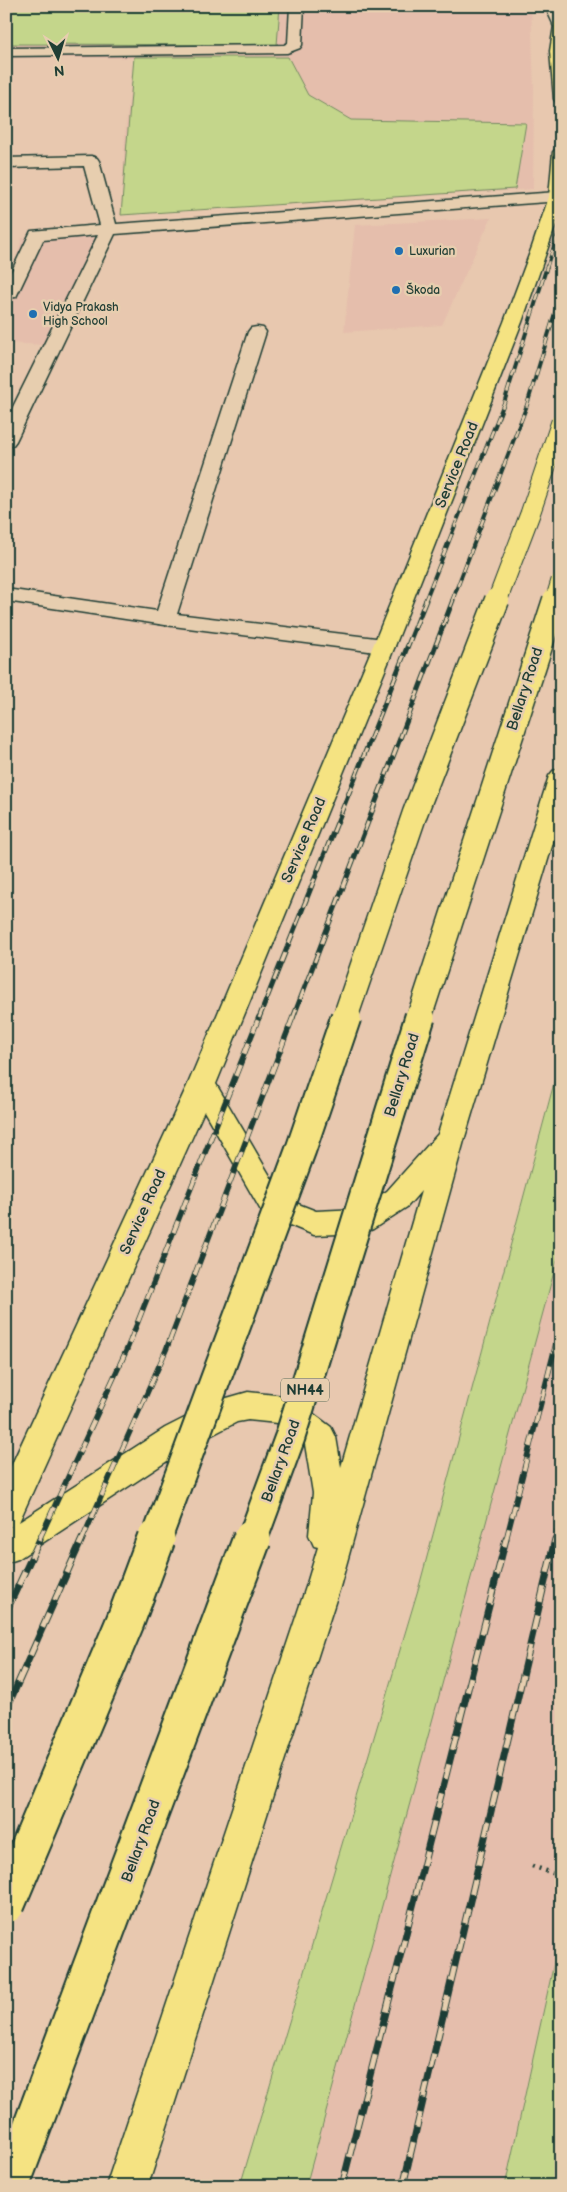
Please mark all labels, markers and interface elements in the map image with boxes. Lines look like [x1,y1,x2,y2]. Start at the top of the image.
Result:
north arrow [32,32,82,82]
text: N [53,62,65,79]
place label: Luxurian [409,244,456,259]
marker: Luxurian [393,245,405,257]
place label: Škoda [406,282,440,298]
marker: Škoda [390,284,402,296]
place label: Vidya Prakash High School [43,300,119,329]
marker: Vidya Prakash High School [27,308,39,320]
street label: Service Road [431,419,483,511]
street label: Bellary Road [503,645,547,733]
street label: Service Road [277,794,331,886]
street label: Bellary Road [380,1031,424,1119]
street label: Service Road [116,1166,170,1258]
road number: NH44 [281,1378,329,1402]
street label: Bellary Road [257,1417,305,1505]
street label: Bellary Road [117,1797,165,1885]

